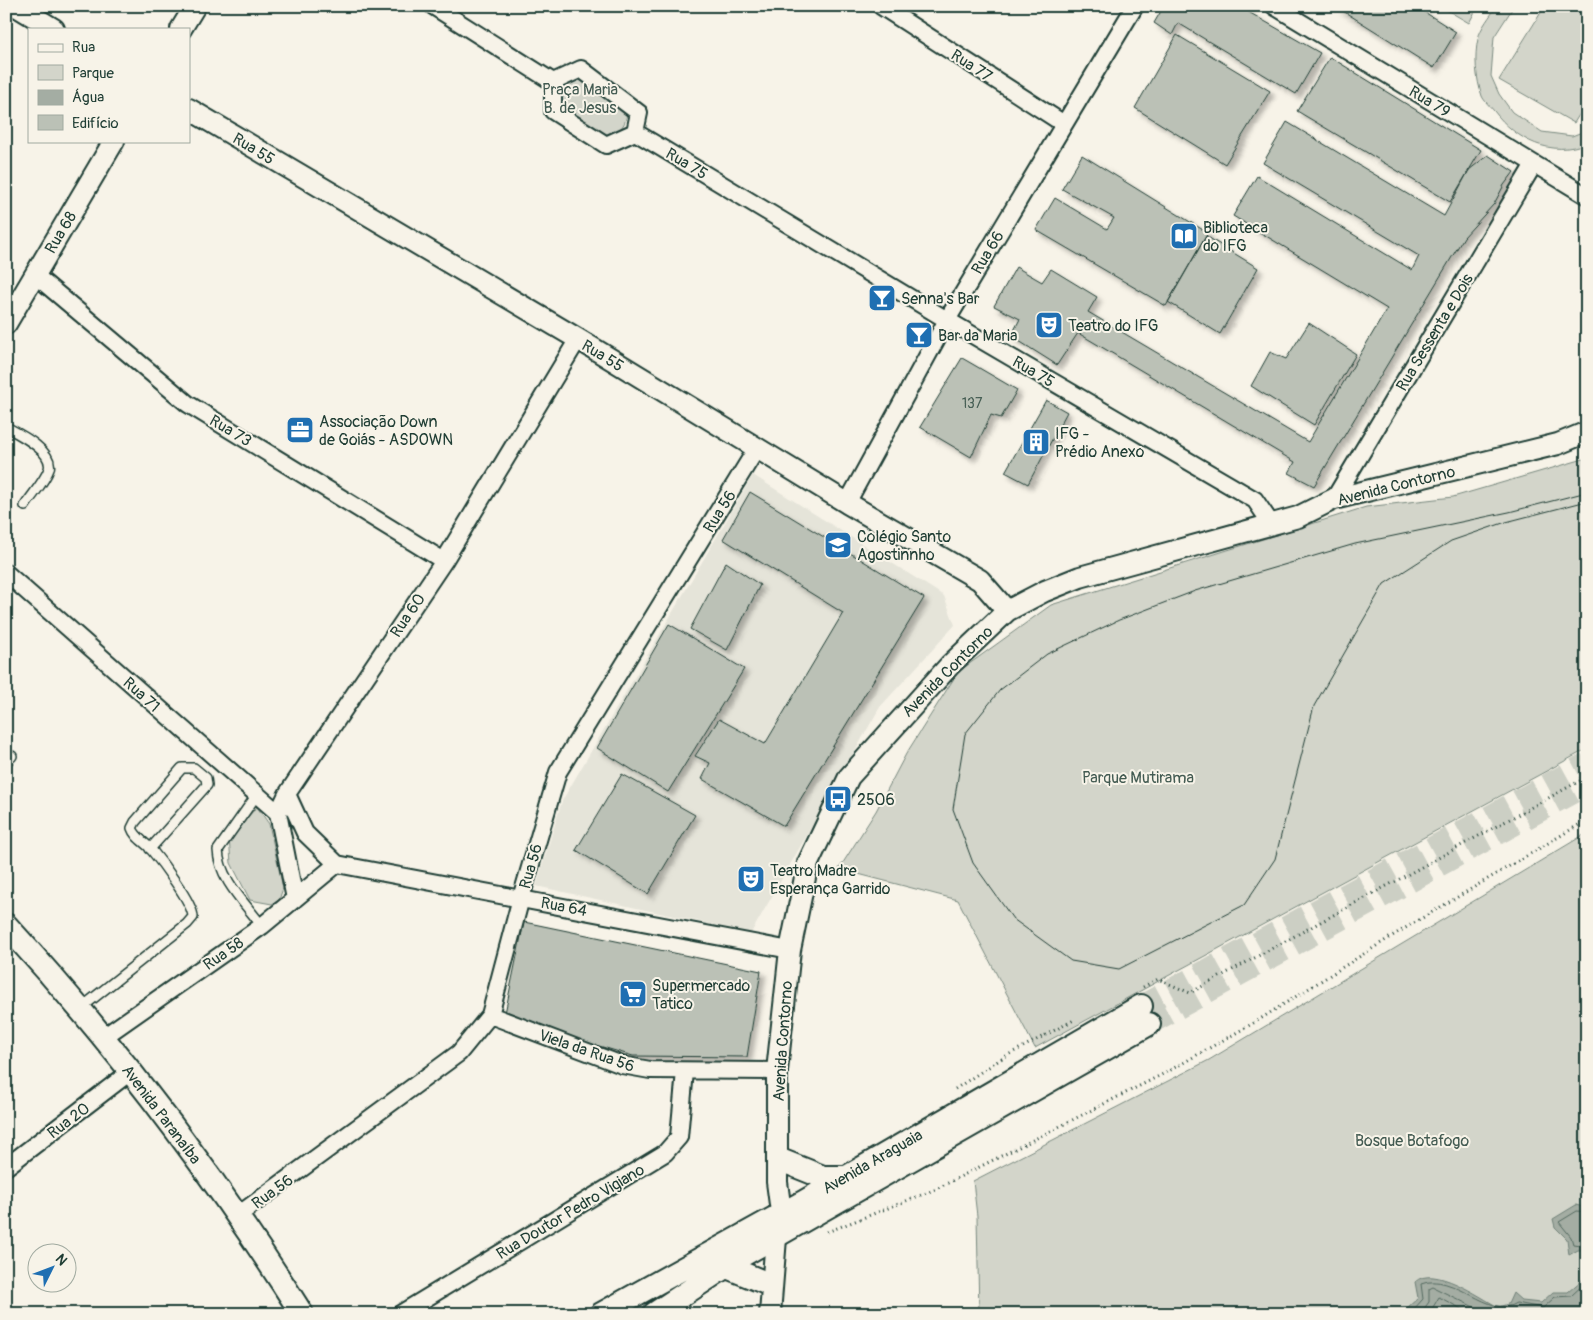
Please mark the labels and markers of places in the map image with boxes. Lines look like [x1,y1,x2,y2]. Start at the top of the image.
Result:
place label: Biblioteca do IFG [1203,218,1268,256]
library icon: Biblioteca do IFG [1169,221,1199,251]
bar icon: Senna's Bar [867,283,897,313]
place label: Senna's Bar [901,289,980,309]
theatre icon: Teatro do IFG [1034,310,1064,340]
place label: Teatro do IFG [1068,316,1158,336]
bar icon: Bar da Maria [904,320,934,350]
place label: Bar da Maria [938,326,1017,346]
place label: Associação Down de Goiás - ASDOWN [319,412,453,450]
office icon: Associação Down de Goiás - ASDOWN [285,415,315,445]
place label: IFG - Prédio Anexo [1055,424,1145,462]
building icon: IFG - Prédio Anexo [1021,427,1051,457]
place label: Colégio Santo Agostinnho [857,527,951,565]
school or university icon: Colégio Santo Agostinnho [823,530,853,560]
bus stop icon: 2506 [823,784,853,814]
place label: 2506 [857,790,895,810]
place label: Teatro Madre Esperança Garrido [770,861,891,899]
theatre icon: Teatro Madre Esperança Garrido [736,864,766,894]
place label: Supermercado Tatico [652,976,750,1014]
supermarket icon: Supermercado Tatico [618,979,648,1009]

